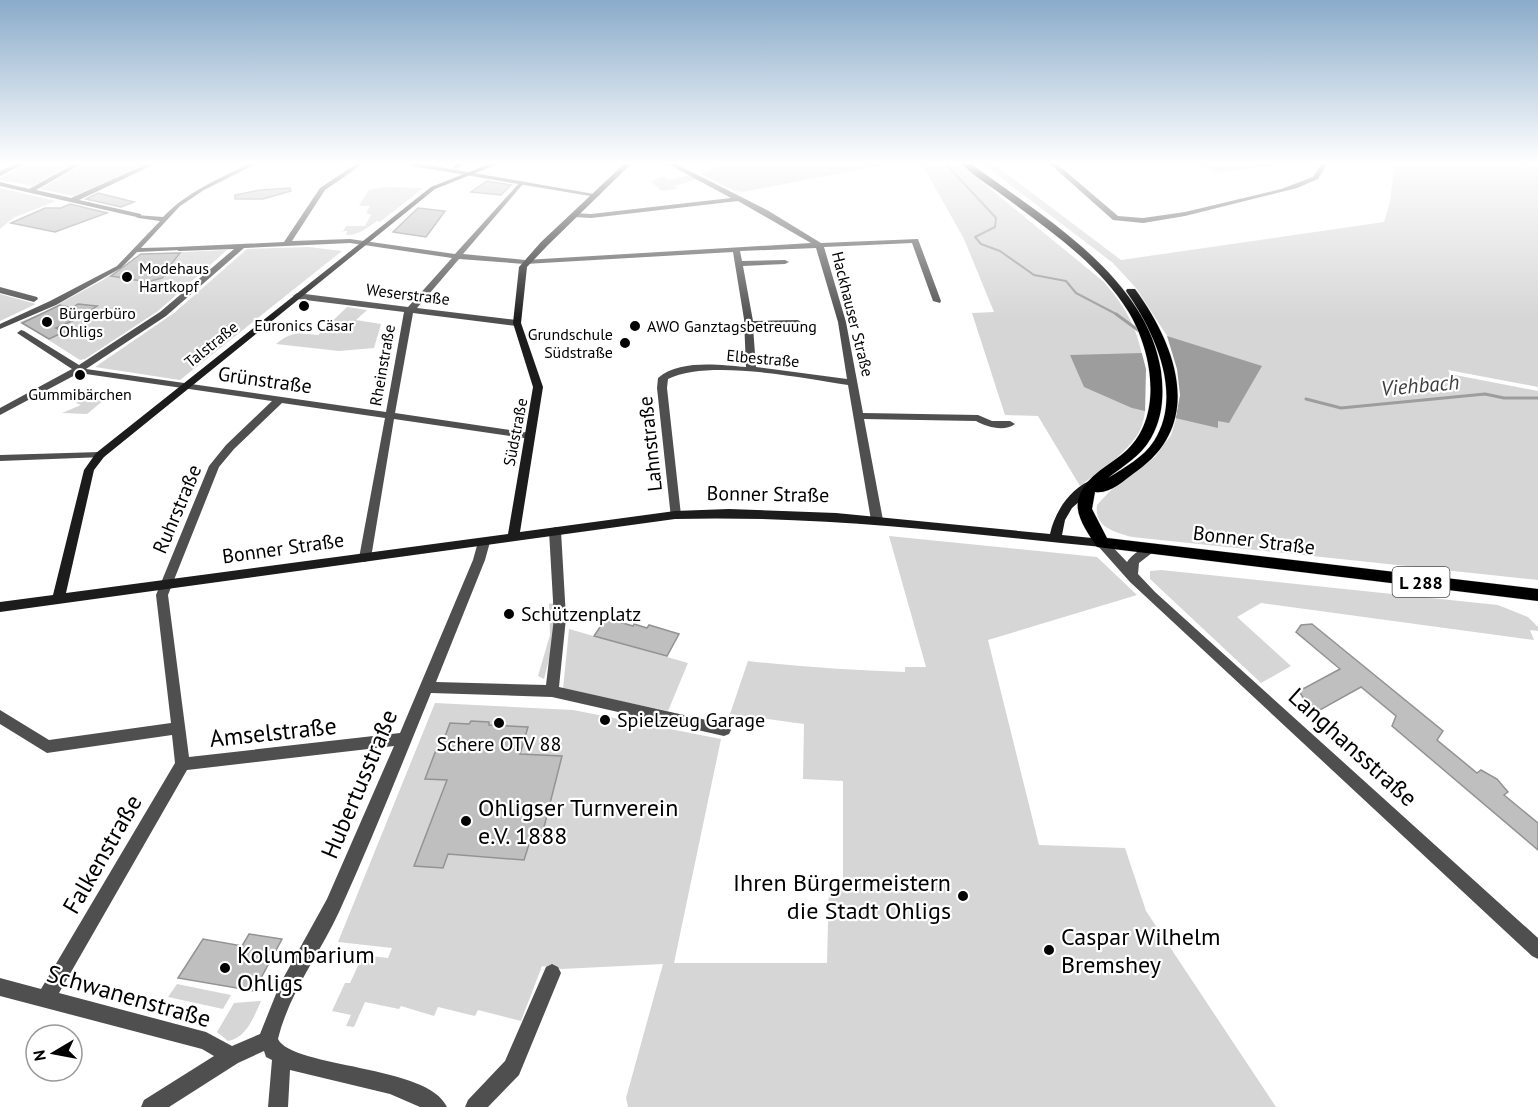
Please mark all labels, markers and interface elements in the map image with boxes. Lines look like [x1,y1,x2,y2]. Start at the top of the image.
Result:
street label: Hackhauser Straße [828,249,878,379]
place label: Modehaus Hartkopf [139,258,209,296]
marker: Modehaus Hartkopf [120,270,134,284]
street label: Weserstraße [365,279,451,309]
marker: Euronics Cäsar [297,299,311,313]
place label: Bürgerbüro Ohligs [59,303,136,341]
marker: Bürgerbüro Ohligs [40,315,54,329]
place label: Euronics Cäsar [254,315,354,335]
street label: Talstraße [180,316,242,372]
place label: AWO Ganztagsbetreuung [647,316,817,336]
marker: AWO Ganztagsbetreuung [628,319,642,333]
street label: Rheinstraße [365,323,399,407]
place label: Grundschule Südstraße [528,324,613,362]
marker: Grundschule Südstraße [618,336,632,350]
street label: Elbestraße [726,345,800,371]
street label: Grünstraße [216,361,314,399]
marker: Gummibärchen [73,368,87,382]
water label: Viehbach [1380,368,1460,402]
place label: Gummibärchen [28,384,132,404]
street label: Lahnstraße [632,395,668,493]
street label: Südstraße [499,396,531,468]
street label: Ruhrstraße [147,461,207,557]
street label: Bonner Straße [706,480,830,508]
street label: Bonner Straße [1192,520,1316,560]
street label: Bonner Straße [220,527,346,569]
road number: L 288 [1392,567,1450,597]
place label: Schützenplatz [521,601,641,627]
marker: Schützenplatz [502,607,516,621]
street label: Langhansstraße [1282,681,1424,813]
street label: Hubertusstraße [314,705,404,863]
place label: Spielzeug Garage [617,707,765,733]
street label: Amselstraße [208,710,338,754]
marker: Spielzeug Garage [598,713,612,727]
marker: Schere OTV 88 [492,716,506,730]
place label: Schere OTV 88 [437,731,561,757]
street label: Falkenstraße [55,789,149,919]
place label: Ohligser Turnverein e.V. 1888 [478,792,678,851]
marker: Ohligser Turnverein e.V. 1888 [459,814,473,828]
place label: Ihren Bürgermeistern die Stadt Ohligs [733,867,951,926]
marker: Ihren Bürgermeistern die Stadt Ohligs [956,889,970,903]
place label: Caspar Wilhelm Bremshey [1061,921,1220,980]
place label: Kolumbarium Ohligs [237,939,375,998]
marker: Caspar Wilhelm Bremshey [1042,943,1056,957]
street label: Schwanenstraße [43,958,215,1034]
marker: Kolumbarium Ohligs [218,961,232,975]
north arrow [24,1023,84,1083]
text: N [28,1049,50,1063]

